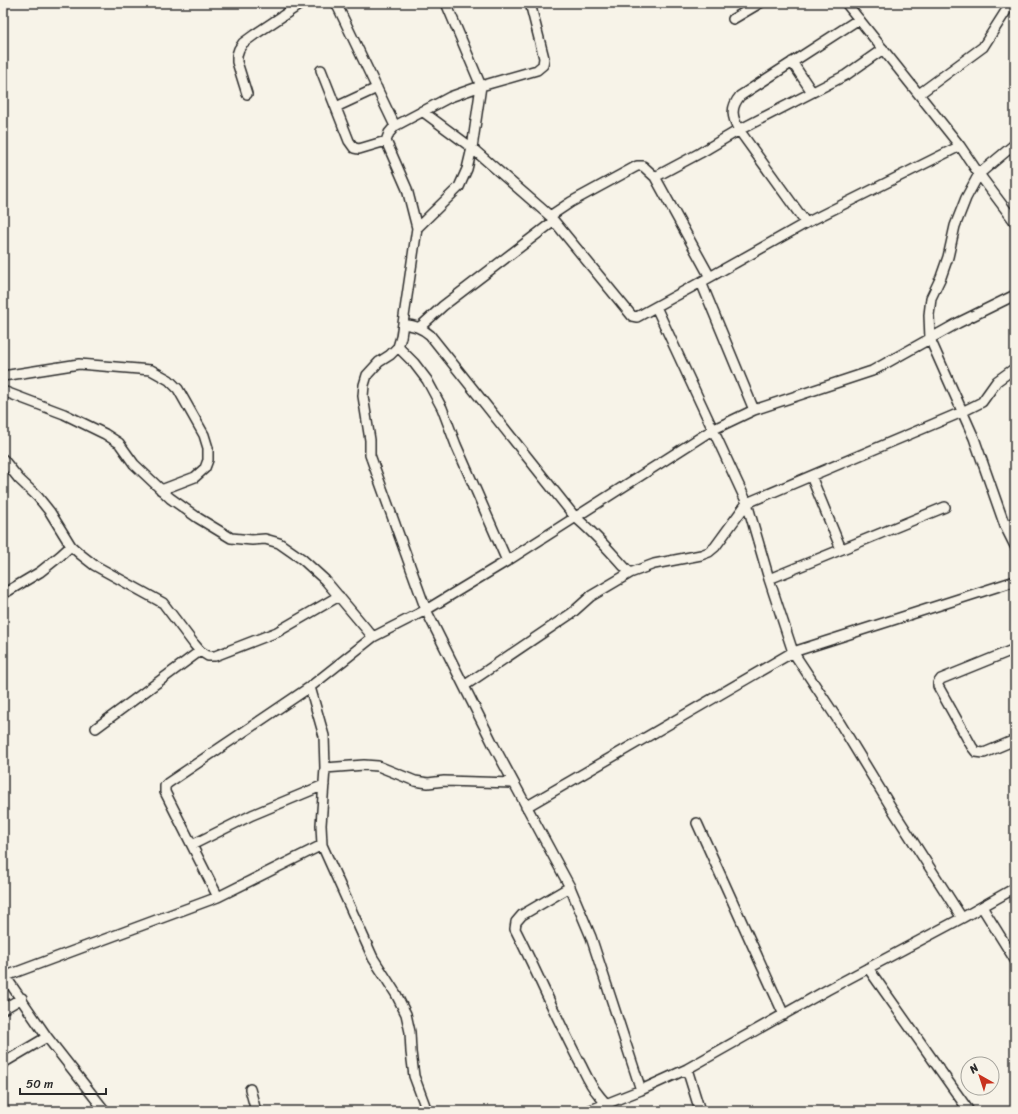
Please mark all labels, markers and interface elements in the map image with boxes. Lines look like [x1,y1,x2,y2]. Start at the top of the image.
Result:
north arrow [960,1056,1000,1096]
text: N [964,1059,983,1079]
scale bar [20,1070,106,1096]
text: 50 m [26,1073,53,1095]

